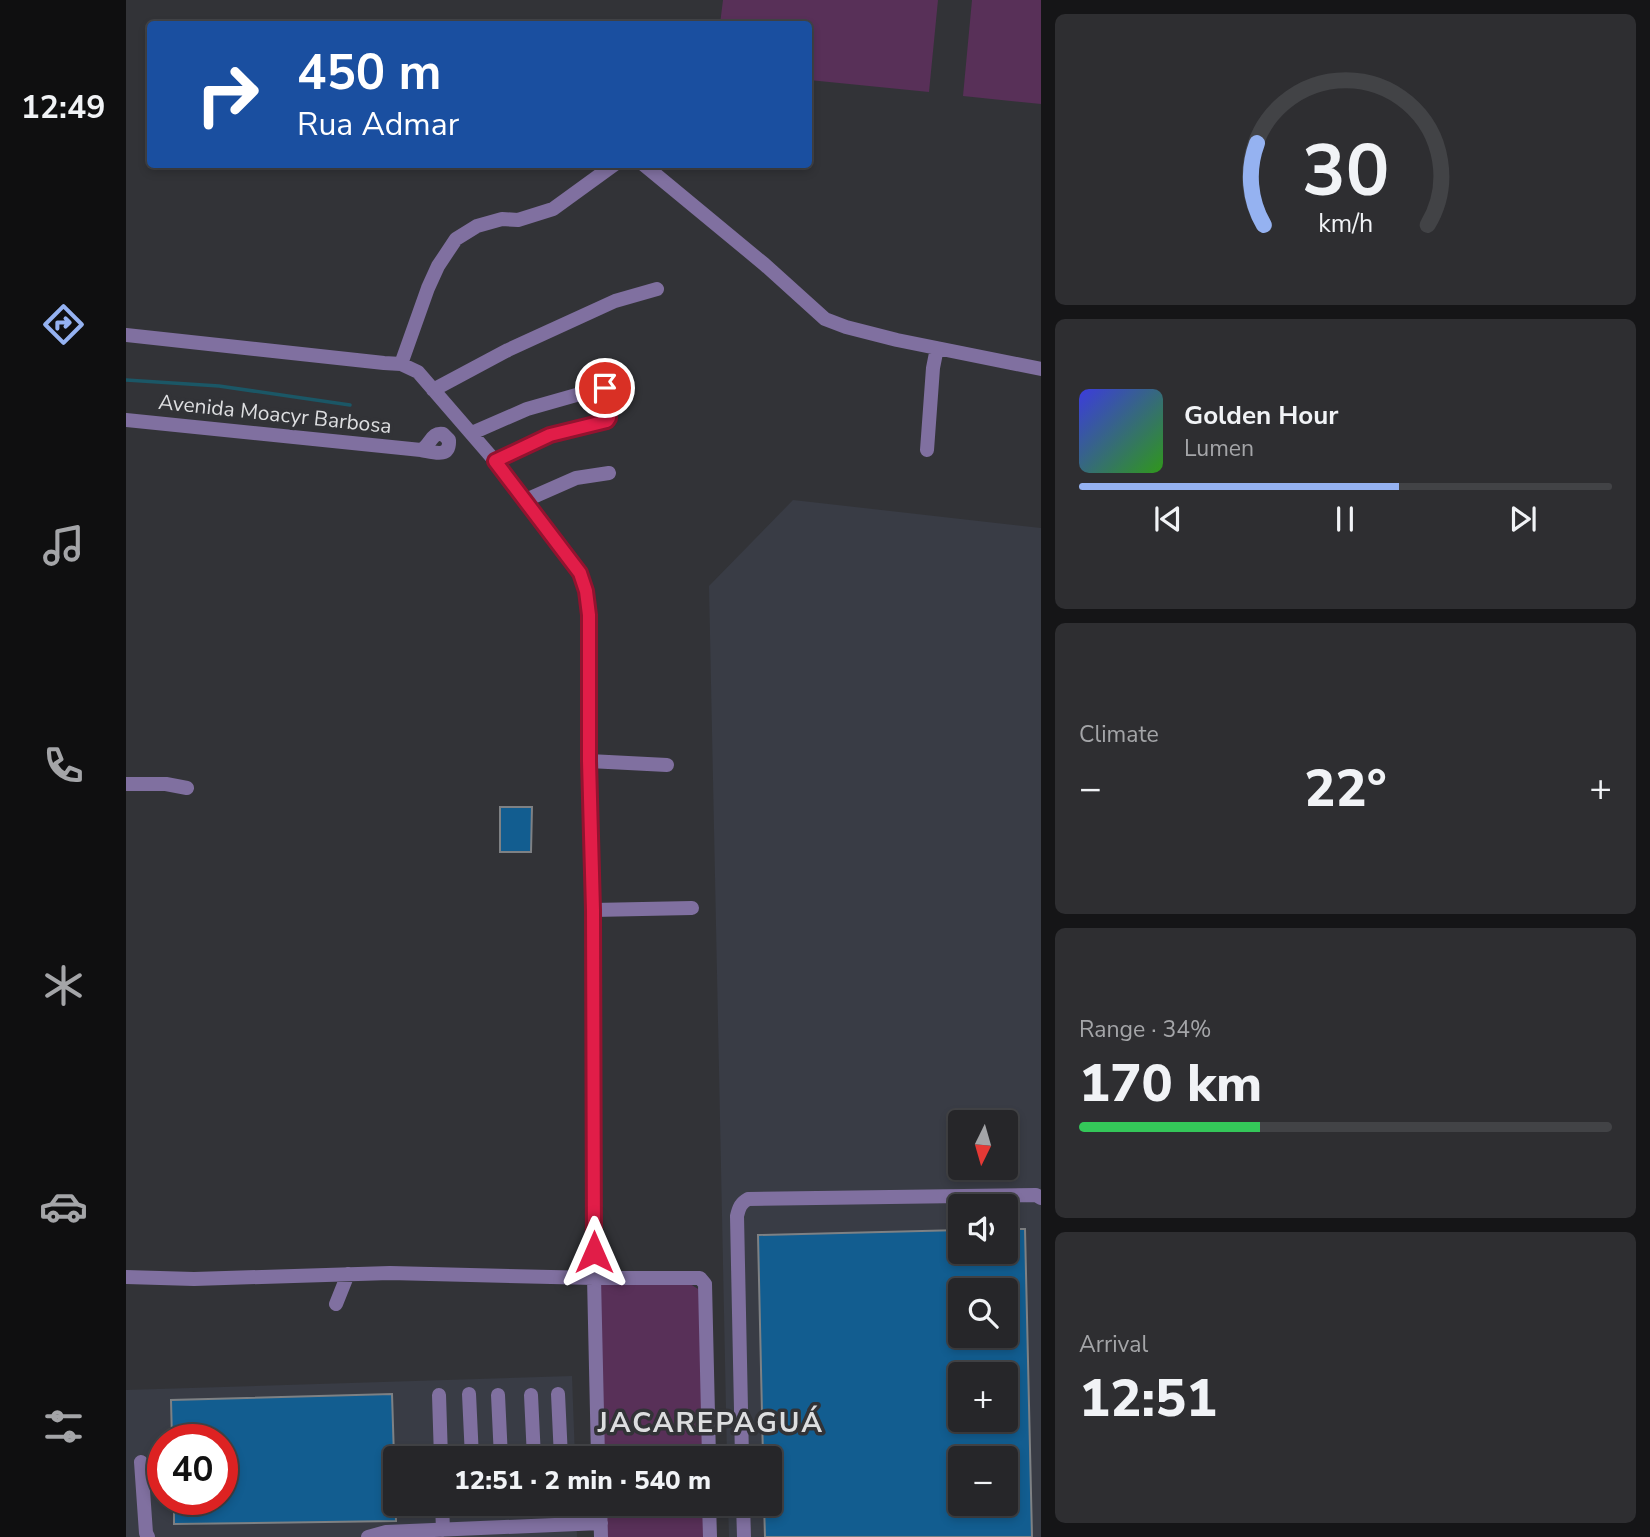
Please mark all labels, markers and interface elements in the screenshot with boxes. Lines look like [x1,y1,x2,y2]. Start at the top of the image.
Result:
text: 450 m [297,39,441,106]
icon: right [182,49,273,140]
text: 12:49 [21,86,105,129]
text: Rua Admar [297,103,459,146]
text: 30 [1302,122,1389,222]
text: km/h [1318,207,1373,241]
icon: directions [39,300,88,349]
pin [575,358,635,418]
icon: arrive [586,369,624,407]
street label: Avenida Moacyr Barbosa [157,388,393,440]
text: Golden Hour [1184,398,1339,433]
text: Lumen [1184,433,1254,464]
icon: previous [1149,500,1187,538]
icon: pause [1326,500,1364,538]
icon: next [1504,500,1542,538]
icon: music [39,521,88,570]
text: Climate [1079,719,1159,750]
icon: phone [39,741,88,790]
text: 22° [1304,753,1387,824]
text: − [1079,763,1102,814]
text: + [1589,763,1612,814]
icon: climate [39,961,88,1010]
text: Range · 34% [1079,1014,1211,1045]
text: 170 km [1079,1048,1262,1119]
north arrow [948,1110,1018,1180]
map controls [948,1110,1018,1516]
icon: car [39,1182,88,1231]
button: sound [948,1194,1018,1264]
position arrow [557,1215,631,1289]
button: search [948,1278,1018,1348]
text: Arrival [1079,1329,1148,1360]
button: + [948,1362,1018,1432]
text: 12:51 [1079,1363,1217,1434]
icon: filters [39,1402,88,1451]
district label: JACAREPAGUÁ [597,1404,824,1442]
speed limit sign: 40 [147,1424,238,1515]
button: − [948,1446,1018,1516]
text: 12:51 · 2 min · 540 m [454,1463,711,1498]

